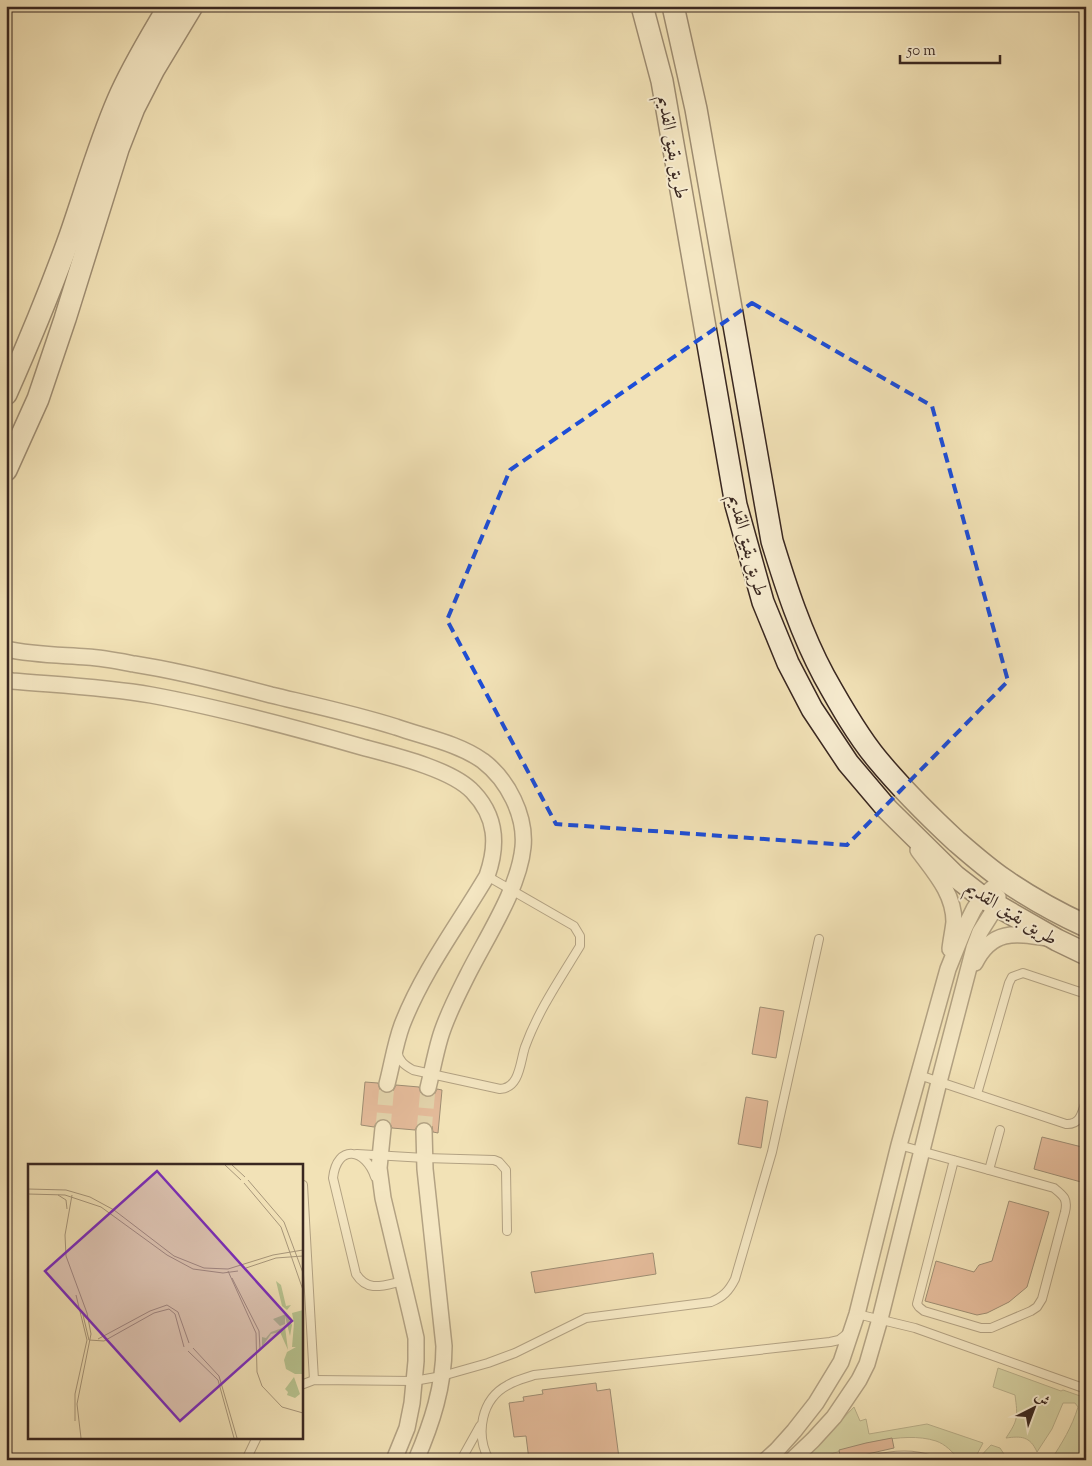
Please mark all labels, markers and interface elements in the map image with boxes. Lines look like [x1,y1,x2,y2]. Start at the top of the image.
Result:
scale bar [900,32,1000,64]
text: 50 m [906,41,936,62]
street label: طريق بقيق القديم [648,94,694,201]
street label: طريق بقيق القديم [719,492,773,600]
street label: طريق بقيق القديم [959,875,1062,954]
inset map [28,1164,302,1438]
north arrow [1010,1384,1060,1434]
text: ش [1030,1388,1053,1412]

